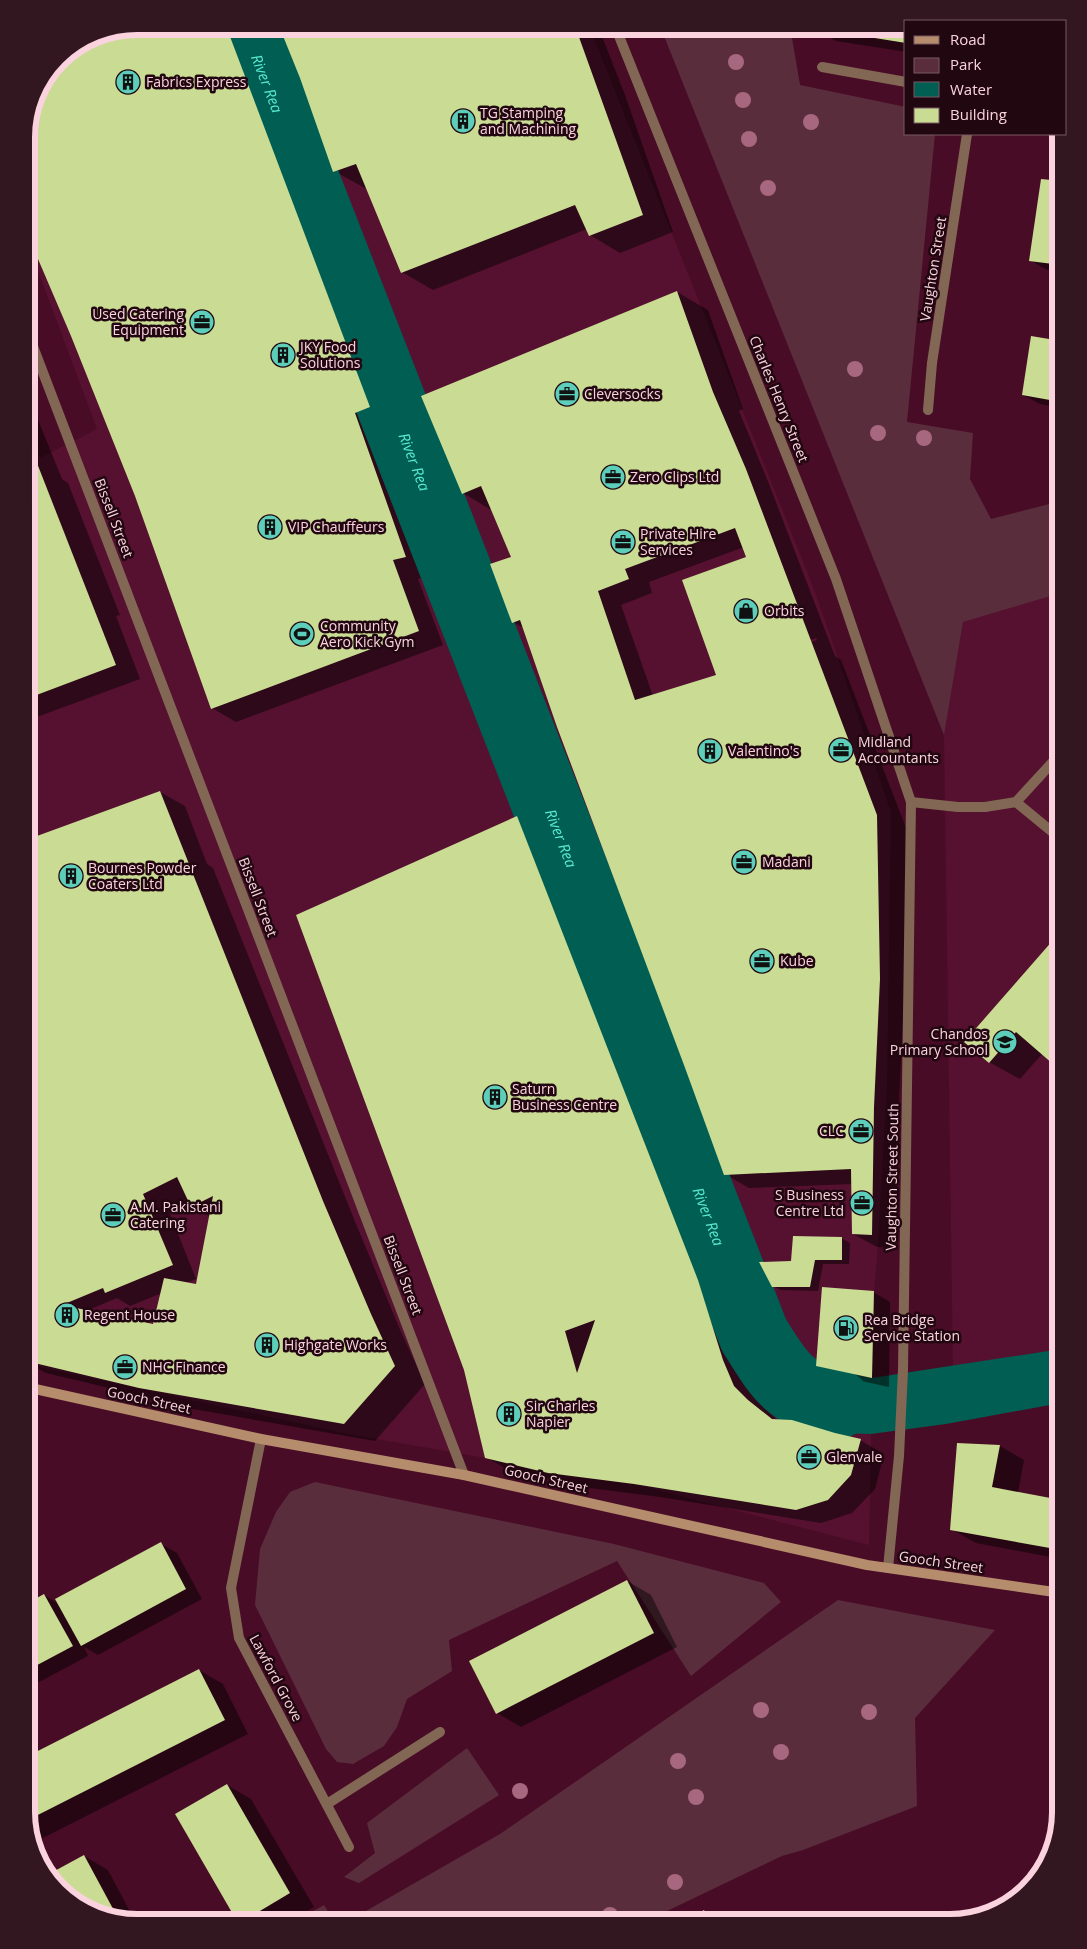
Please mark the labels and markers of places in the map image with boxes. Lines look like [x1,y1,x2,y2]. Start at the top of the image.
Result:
building icon: Fabrics Express [115,69,141,95]
place label: Fabrics Express [146,72,247,91]
place label: TG Stamping and Machining [480,103,576,138]
building icon: TG Stamping and Machining [450,108,476,134]
place label: Used Catering Equipment [92,304,184,339]
office icon: Used Catering Equipment [189,309,215,335]
place label: JKY Food Solutions [298,337,361,372]
building icon: JKY Food Solutions [270,342,296,368]
office icon: Cleversocks [554,381,580,407]
place label: Cleversocks [584,384,661,403]
office icon: Zero Clips Ltd [600,464,626,490]
place label: Zero Clips Ltd [630,467,719,486]
building icon: VIP Chauffeurs [257,514,283,540]
place label: VIP Chauffeurs [288,517,385,536]
place label: Private Hire Services [640,524,717,559]
office icon: Private Hire Services [610,529,636,555]
shop icon: Orbits [733,598,759,624]
place label: Orbits [764,601,805,620]
place label: Community Aero Kick Gym [320,616,414,651]
sports icon: Community Aero Kick Gym [289,621,315,647]
place label: Midland Accountants [858,732,939,767]
office icon: Midland Accountants [828,737,854,763]
building icon: Valentino's [697,738,723,764]
place label: Valentino's [728,741,800,760]
office icon: Madani [731,849,757,875]
place label: Madani [762,852,811,871]
place label: Bournes Powder Coaters Ltd [88,858,197,893]
building icon: Bournes Powder Coaters Ltd [58,863,84,889]
office icon: Kube [749,948,775,974]
place label: Kube [780,951,814,970]
place label: Chandos Primary School [890,1024,988,1059]
school or university icon: Chandos Primary School [992,1029,1018,1055]
place label: Saturn Business Centre [512,1079,617,1114]
building icon: Saturn Business Centre [482,1084,508,1110]
office icon: CLC [848,1118,874,1144]
place label: CLC [819,1121,844,1140]
place label: S Business Centre Ltd [775,1185,844,1220]
office icon: S Business Centre Ltd [849,1190,875,1216]
place label: A.M. Pakistani Catering [130,1197,221,1232]
office icon: A.M. Pakistani Catering [100,1202,126,1228]
building icon: Regent House [54,1302,80,1328]
place label: Regent House [84,1305,175,1324]
place label: Rea Bridge Service Station [864,1310,960,1345]
fuel station icon: Rea Bridge Service Station [833,1315,859,1341]
building icon: Highgate Works [254,1332,280,1358]
place label: Highgate Works [284,1335,387,1354]
office icon: NHC Finance [112,1354,138,1380]
place label: NHC Finance [142,1357,226,1376]
place label: Sir Charles Napier [526,1396,596,1431]
building icon: Sir Charles Napier [496,1401,522,1427]
office icon: Glenvale [796,1444,822,1470]
place label: Glenvale [826,1447,882,1466]

